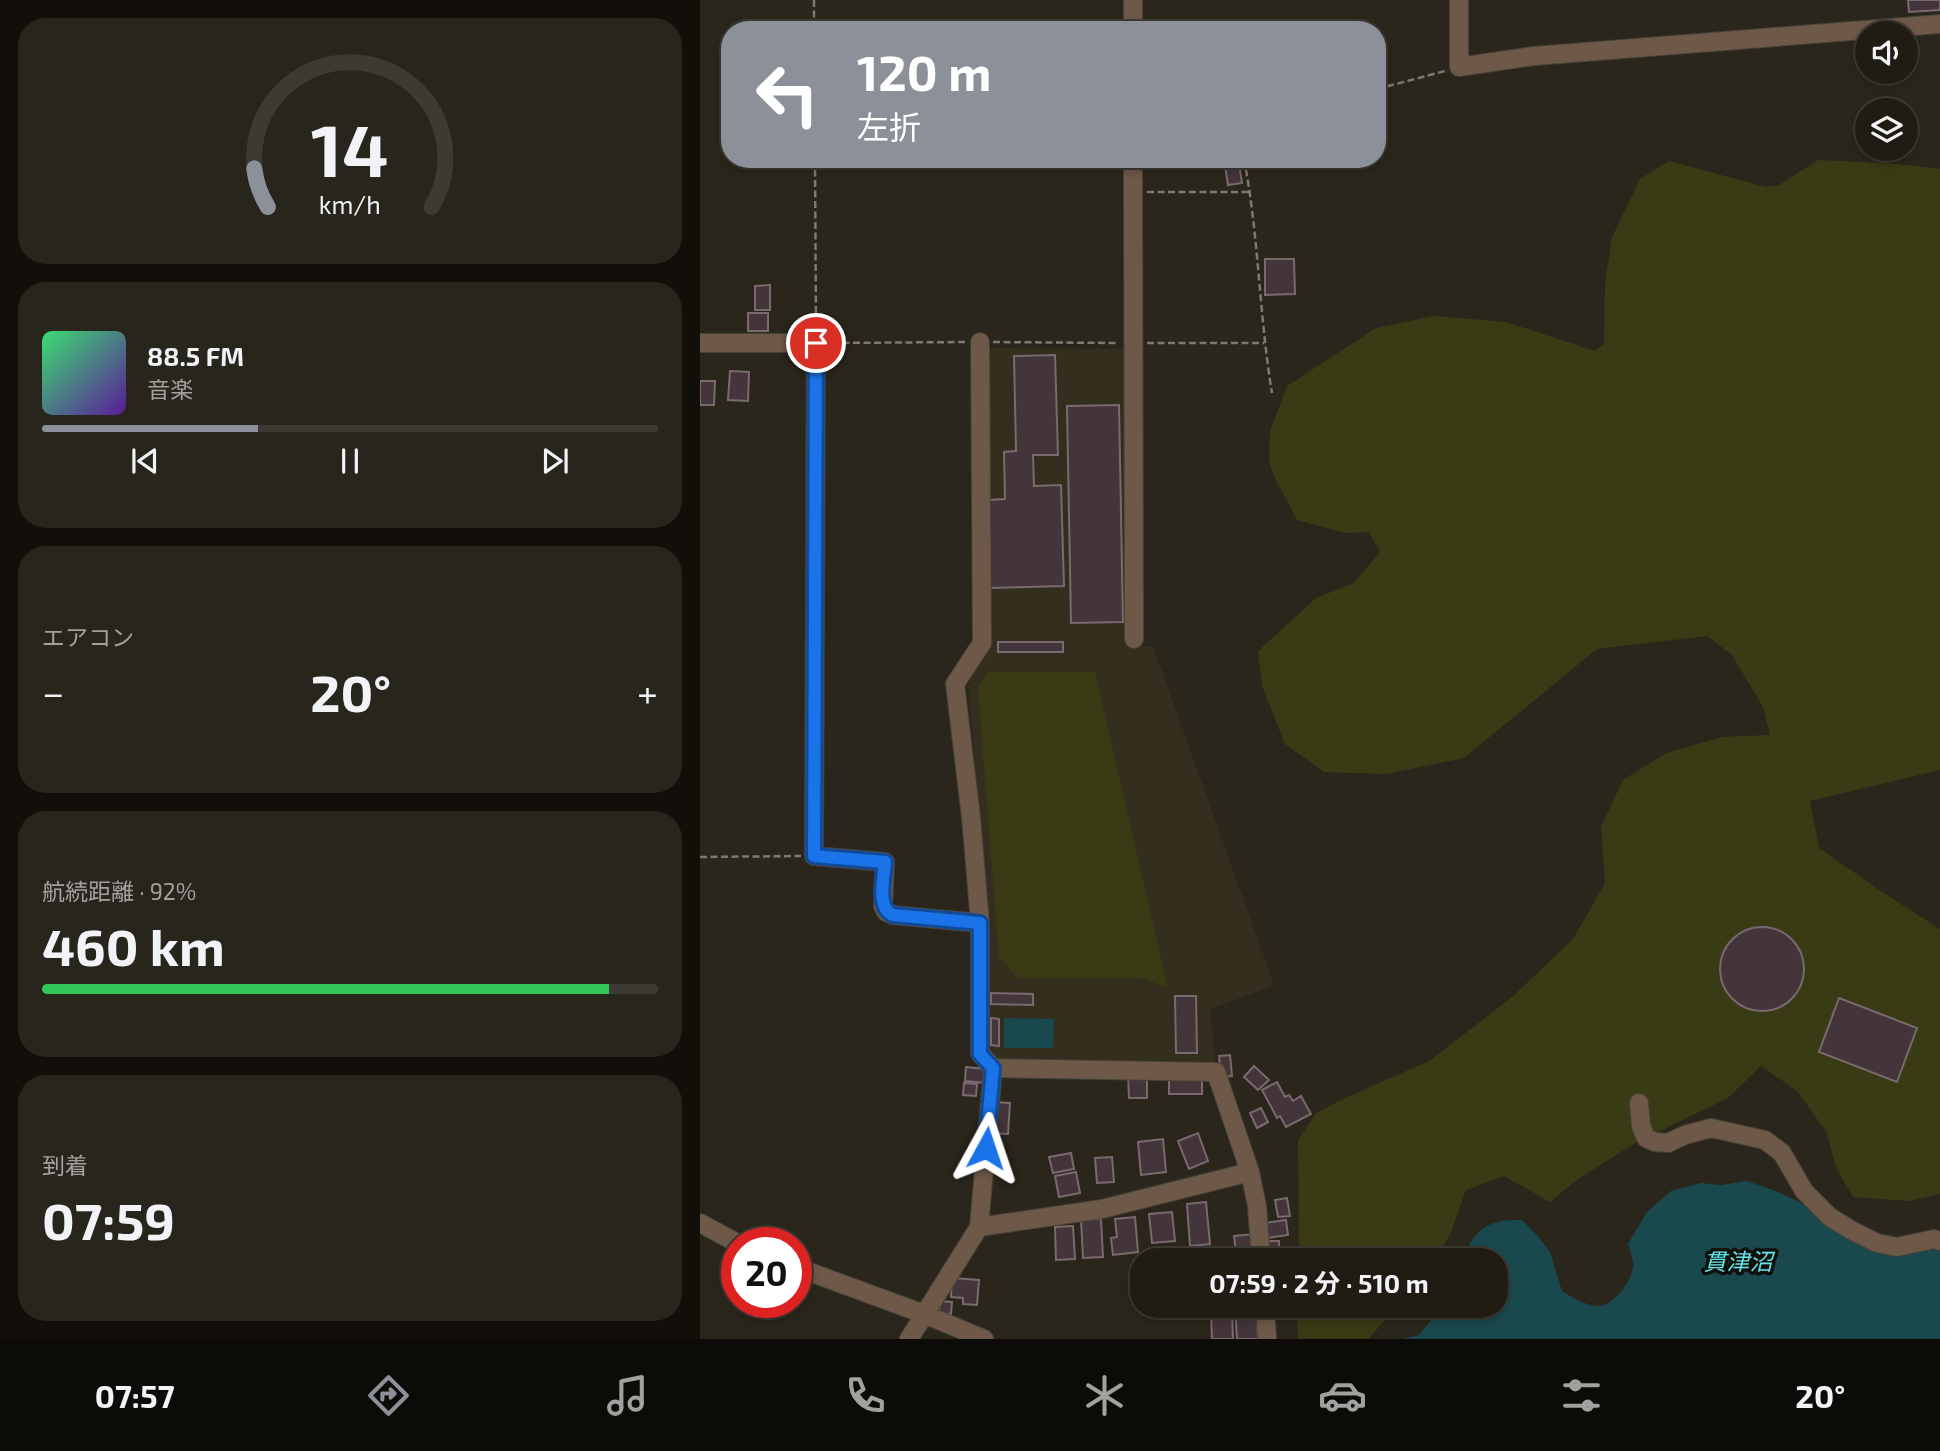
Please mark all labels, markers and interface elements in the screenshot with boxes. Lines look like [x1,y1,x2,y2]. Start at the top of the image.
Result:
map controls [1855,21,1918,161]
button: sound [1855,21,1918,84]
text: 120 m [857,42,991,101]
icon: left [742,49,833,140]
button: layers [1855,98,1918,161]
text: 14 [311,104,389,192]
text: 左折 [857,107,921,145]
text: km/h [319,189,381,219]
pin [786,313,846,373]
icon: arrive [797,324,835,362]
text: 88.5 FM [147,340,244,371]
text: 音楽 [147,375,193,403]
icon: previous [126,442,164,480]
icon: pause [331,442,369,480]
icon: next [536,442,574,480]
text: エアコン [42,623,134,651]
text: 20° [310,660,391,722]
text: − [42,669,64,715]
text: + [637,669,658,715]
text: 航続距離 · 92% [42,877,196,905]
text: 460 km [42,914,225,976]
position arrow [949,1111,1023,1185]
text: 到着 [42,1151,88,1179]
text: 07:59 [42,1188,175,1250]
speed limit sign: 20 [721,1227,812,1318]
water label: 貫津沼 [1704,1247,1776,1275]
text: 07:59 · 2 分 · 510 m [1209,1267,1429,1298]
icon: directions [364,1371,413,1420]
icon: music [603,1371,652,1420]
icon: phone [841,1371,890,1420]
icon: climate [1080,1371,1129,1420]
icon: car [1318,1371,1367,1420]
icon: filters [1557,1371,1606,1420]
text: 07:57 [95,1376,175,1414]
text: 20° [1795,1376,1845,1414]

